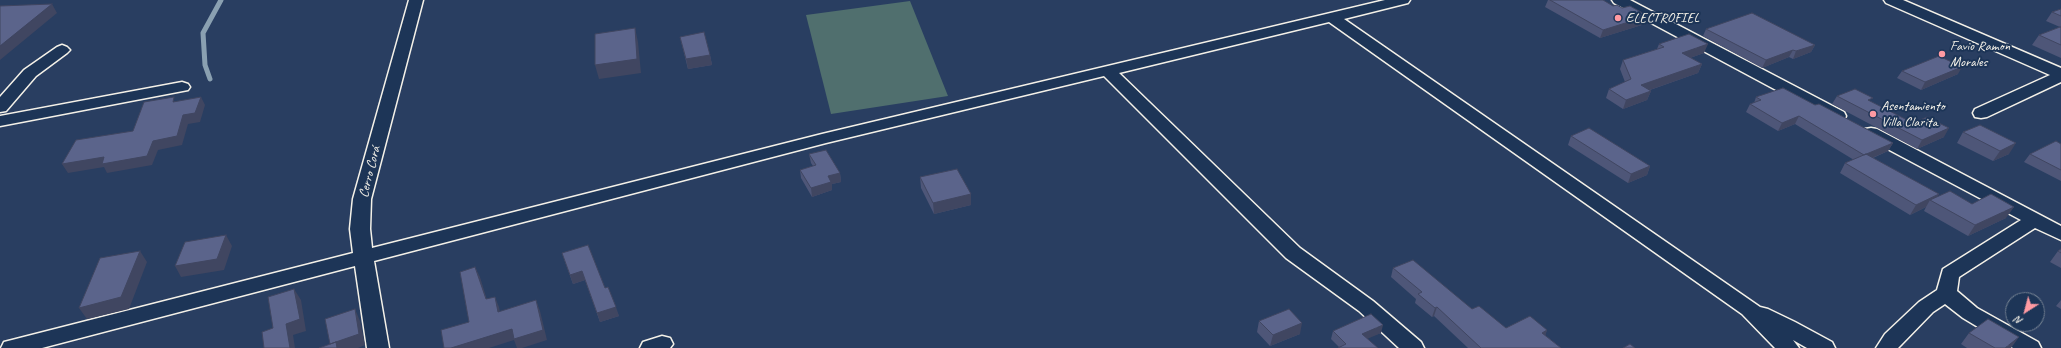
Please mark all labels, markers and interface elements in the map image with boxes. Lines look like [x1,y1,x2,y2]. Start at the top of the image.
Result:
place label: ELECTROFIEL [1626,10,1699,26]
marker: ELECTROFIEL [1613,13,1623,23]
place label: Favio Ramon Morales [1950,38,2010,70]
marker: Favio Ramon Morales [1937,49,1947,59]
place label: Asentamiento Villa Clarita [1881,98,1945,130]
marker: Asentamiento Villa Clarita [1868,109,1878,119]
street label: Cerro Corá [356,145,384,199]
north arrow [2005,292,2045,332]
text: N [2012,313,2025,329]

